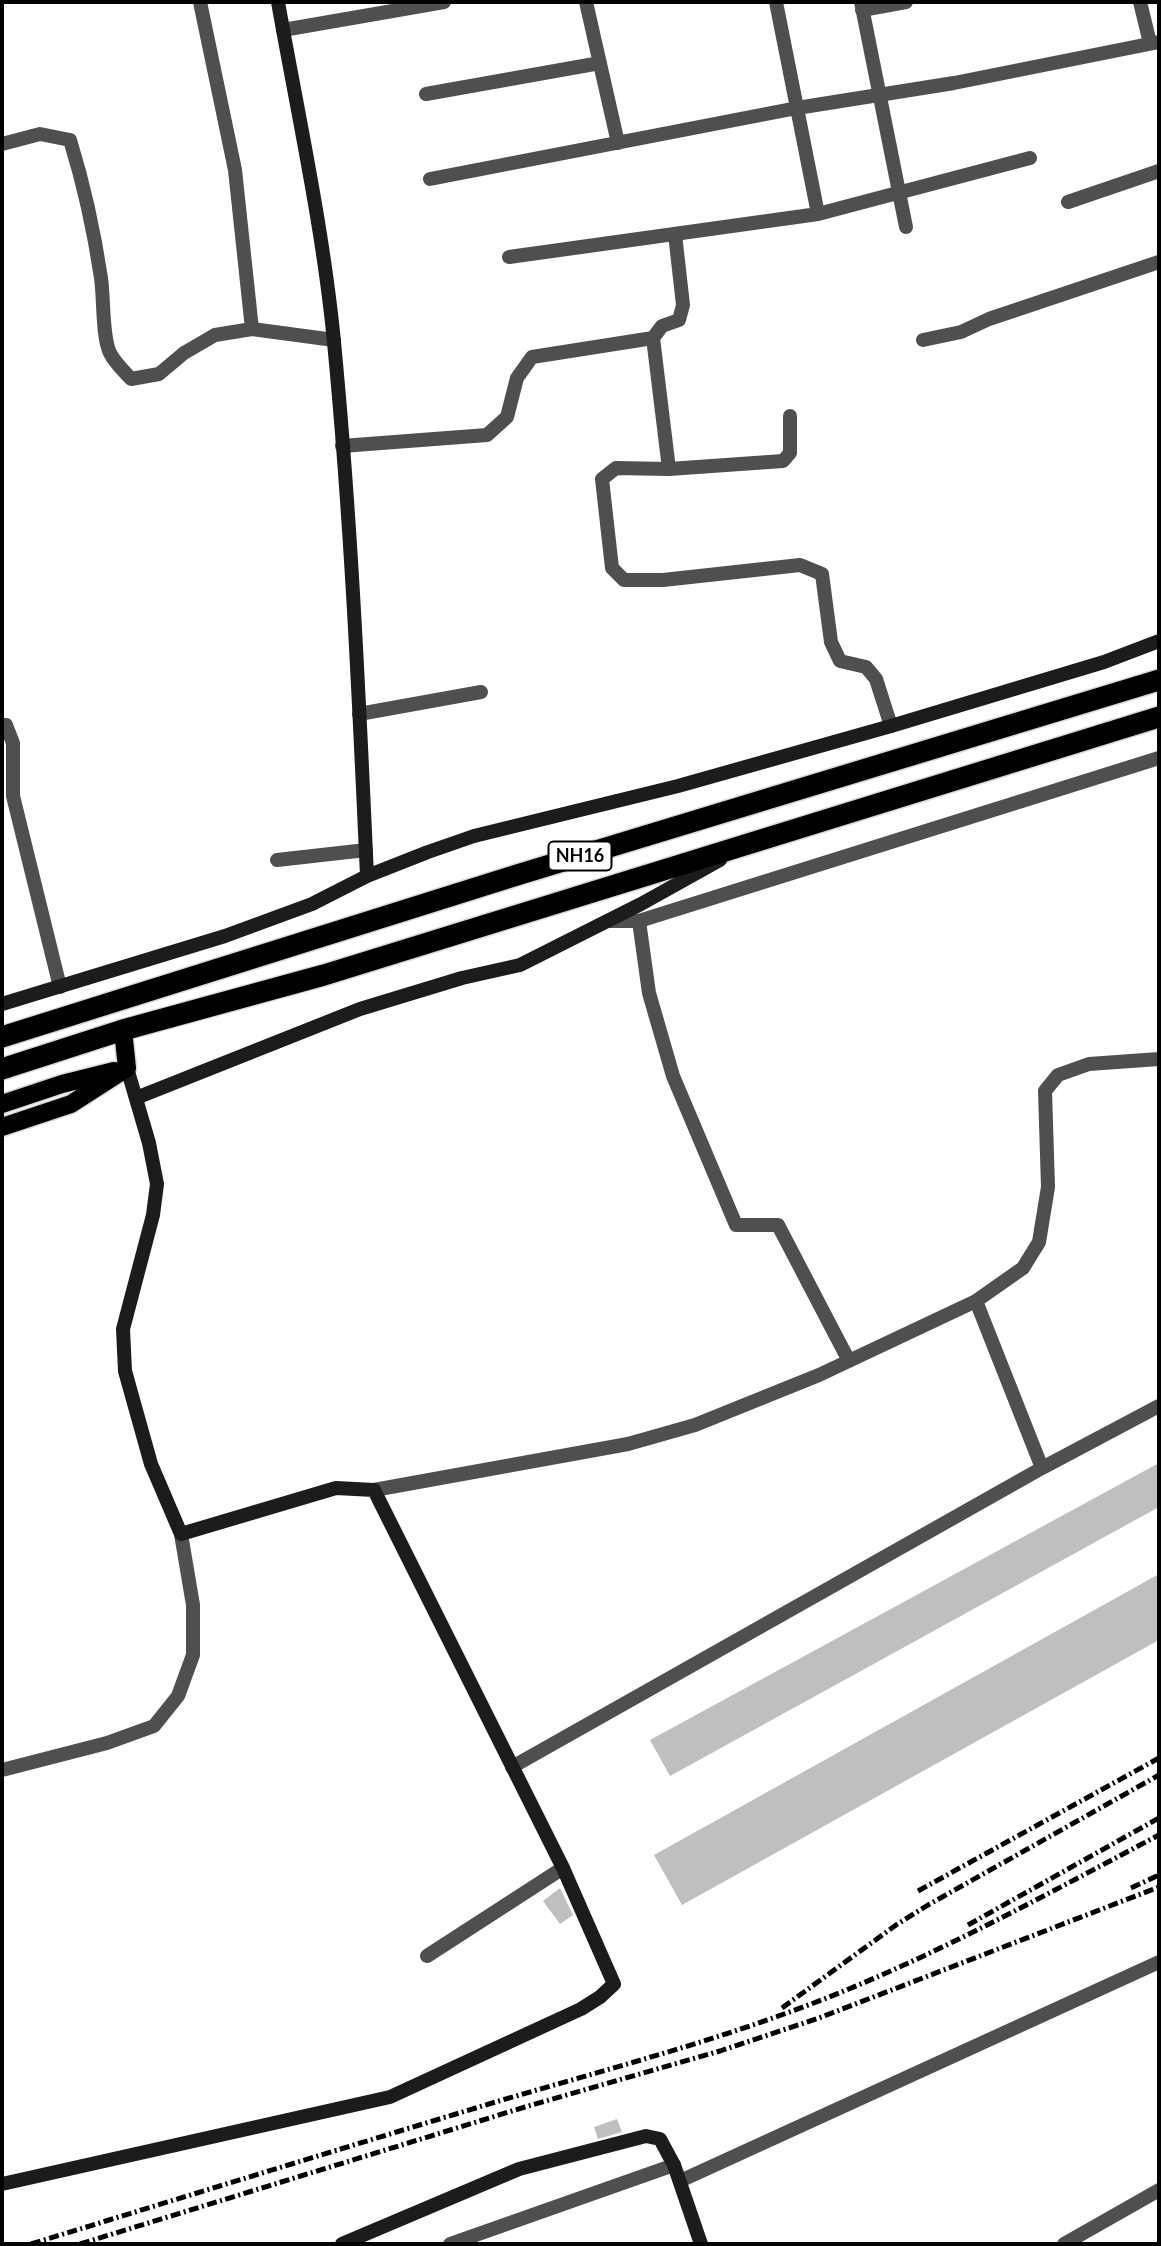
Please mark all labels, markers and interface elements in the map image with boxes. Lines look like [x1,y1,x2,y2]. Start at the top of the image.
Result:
road number: NH16 [548,842,612,870]

